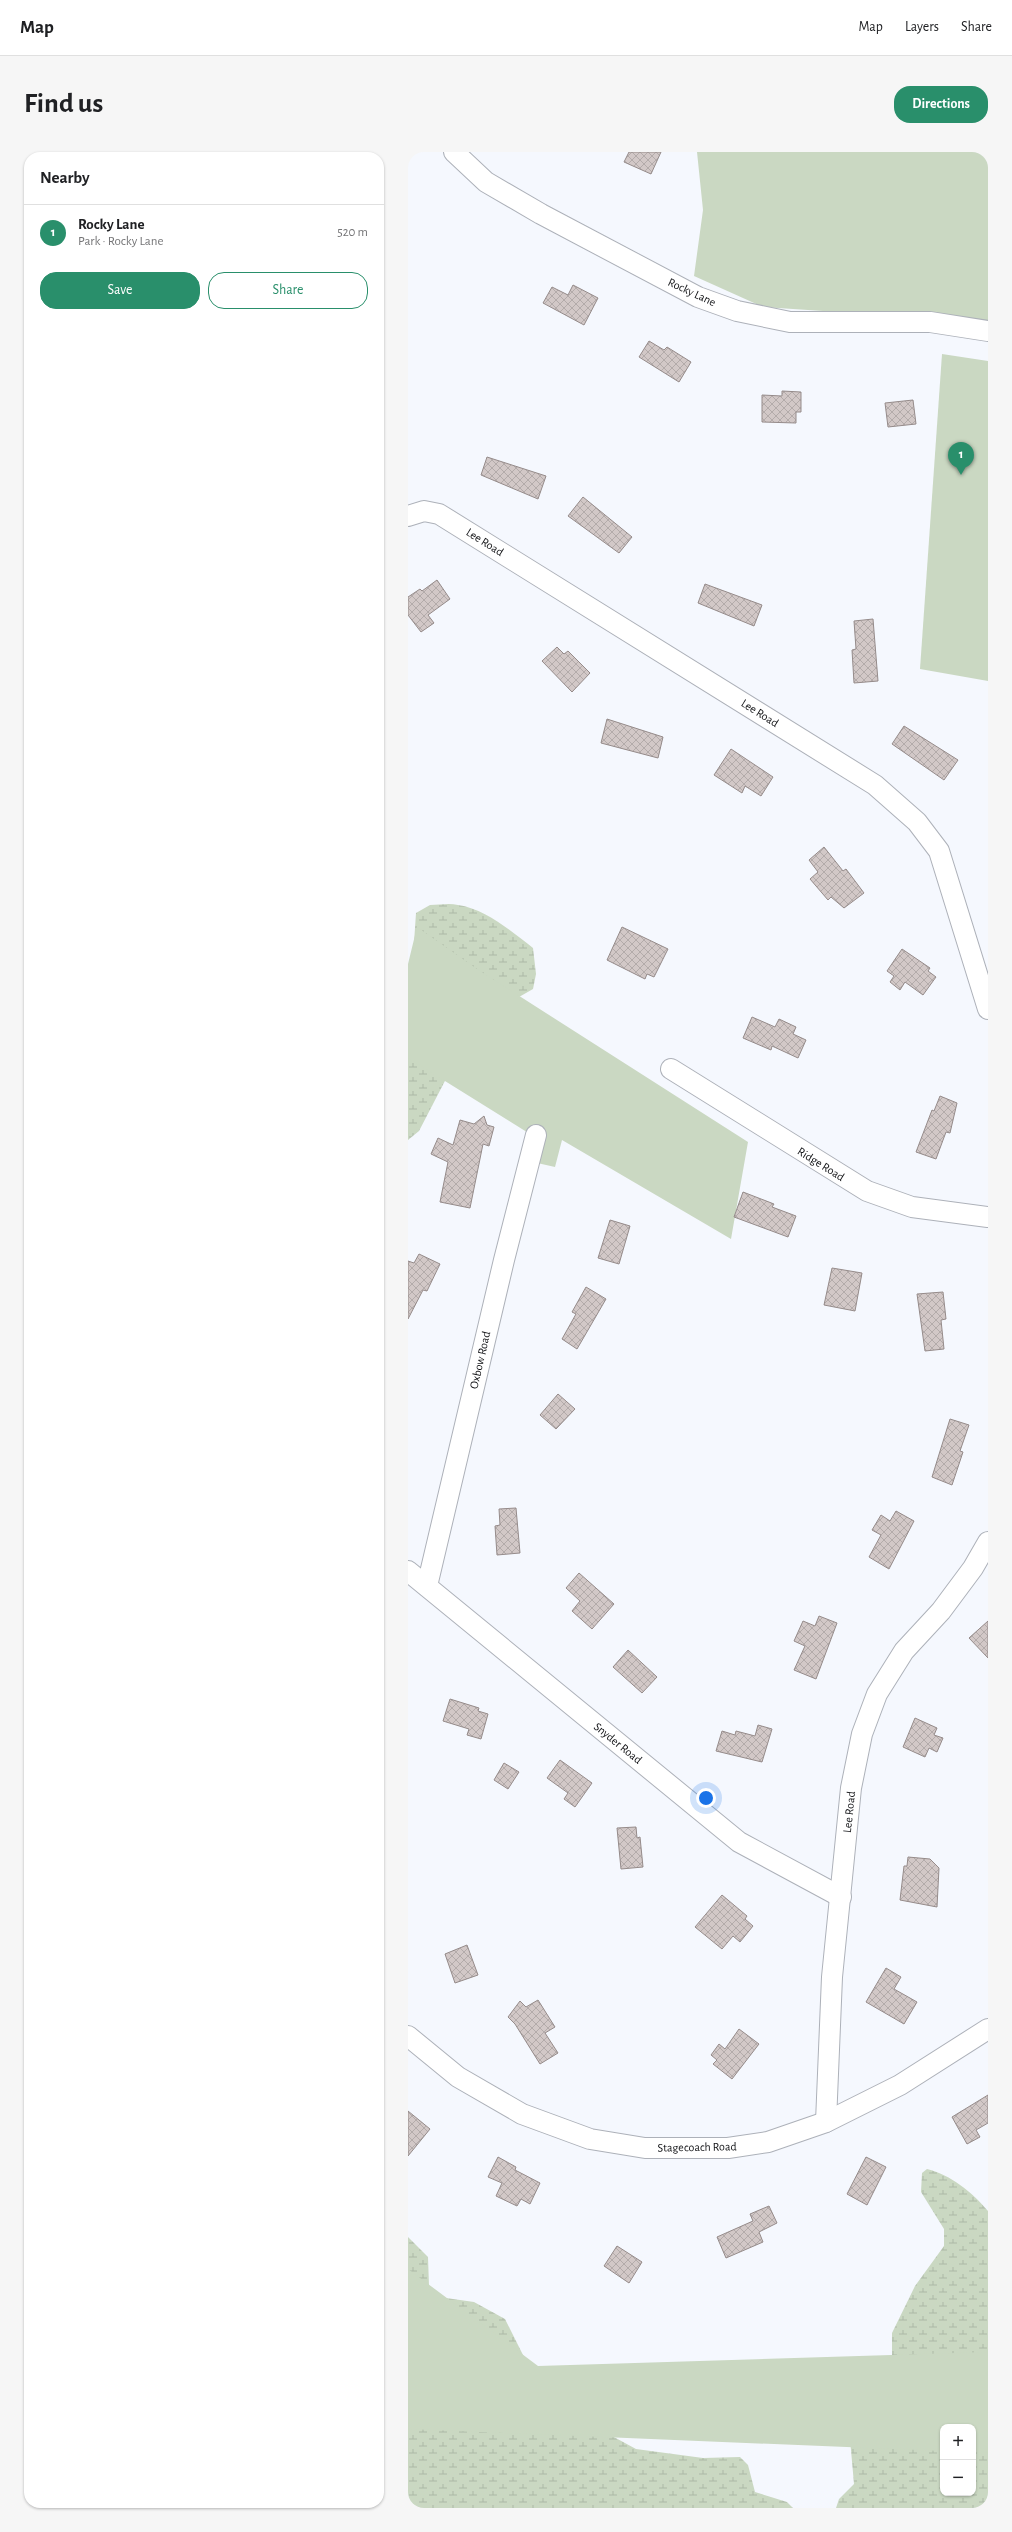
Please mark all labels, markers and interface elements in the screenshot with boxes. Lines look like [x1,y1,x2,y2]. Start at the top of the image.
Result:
text: Map [20,18,54,37]
text: Map [858,20,883,34]
text: Layers [905,20,939,34]
text: Share [961,20,992,34]
button: Directions [894,86,988,123]
text: Find us [24,90,103,118]
text: Nearby [40,169,90,186]
text: Rocky Lane [78,217,145,232]
text: 1 [51,226,55,239]
text: 520 m [337,226,368,239]
text: Park · Rocky Lane [78,235,163,248]
button: Save [40,272,200,309]
button: Share [208,272,368,309]
street label: Rocky Lane [666,276,718,309]
pin: 1 [948,442,974,475]
street label: Lee Road [464,526,506,558]
street label: Lee Road [739,697,781,729]
street label: Ridge Road [795,1145,847,1183]
street label: Oxbow Road [468,1330,492,1390]
street label: Snyder Road [591,1720,644,1767]
your location [696,1788,716,1808]
street label: Lee Road [841,1791,857,1833]
street label: Stagecoach Road [657,2140,737,2154]
map controls [940,2424,976,2496]
button: + [940,2424,976,2460]
button: − [940,2460,976,2496]

